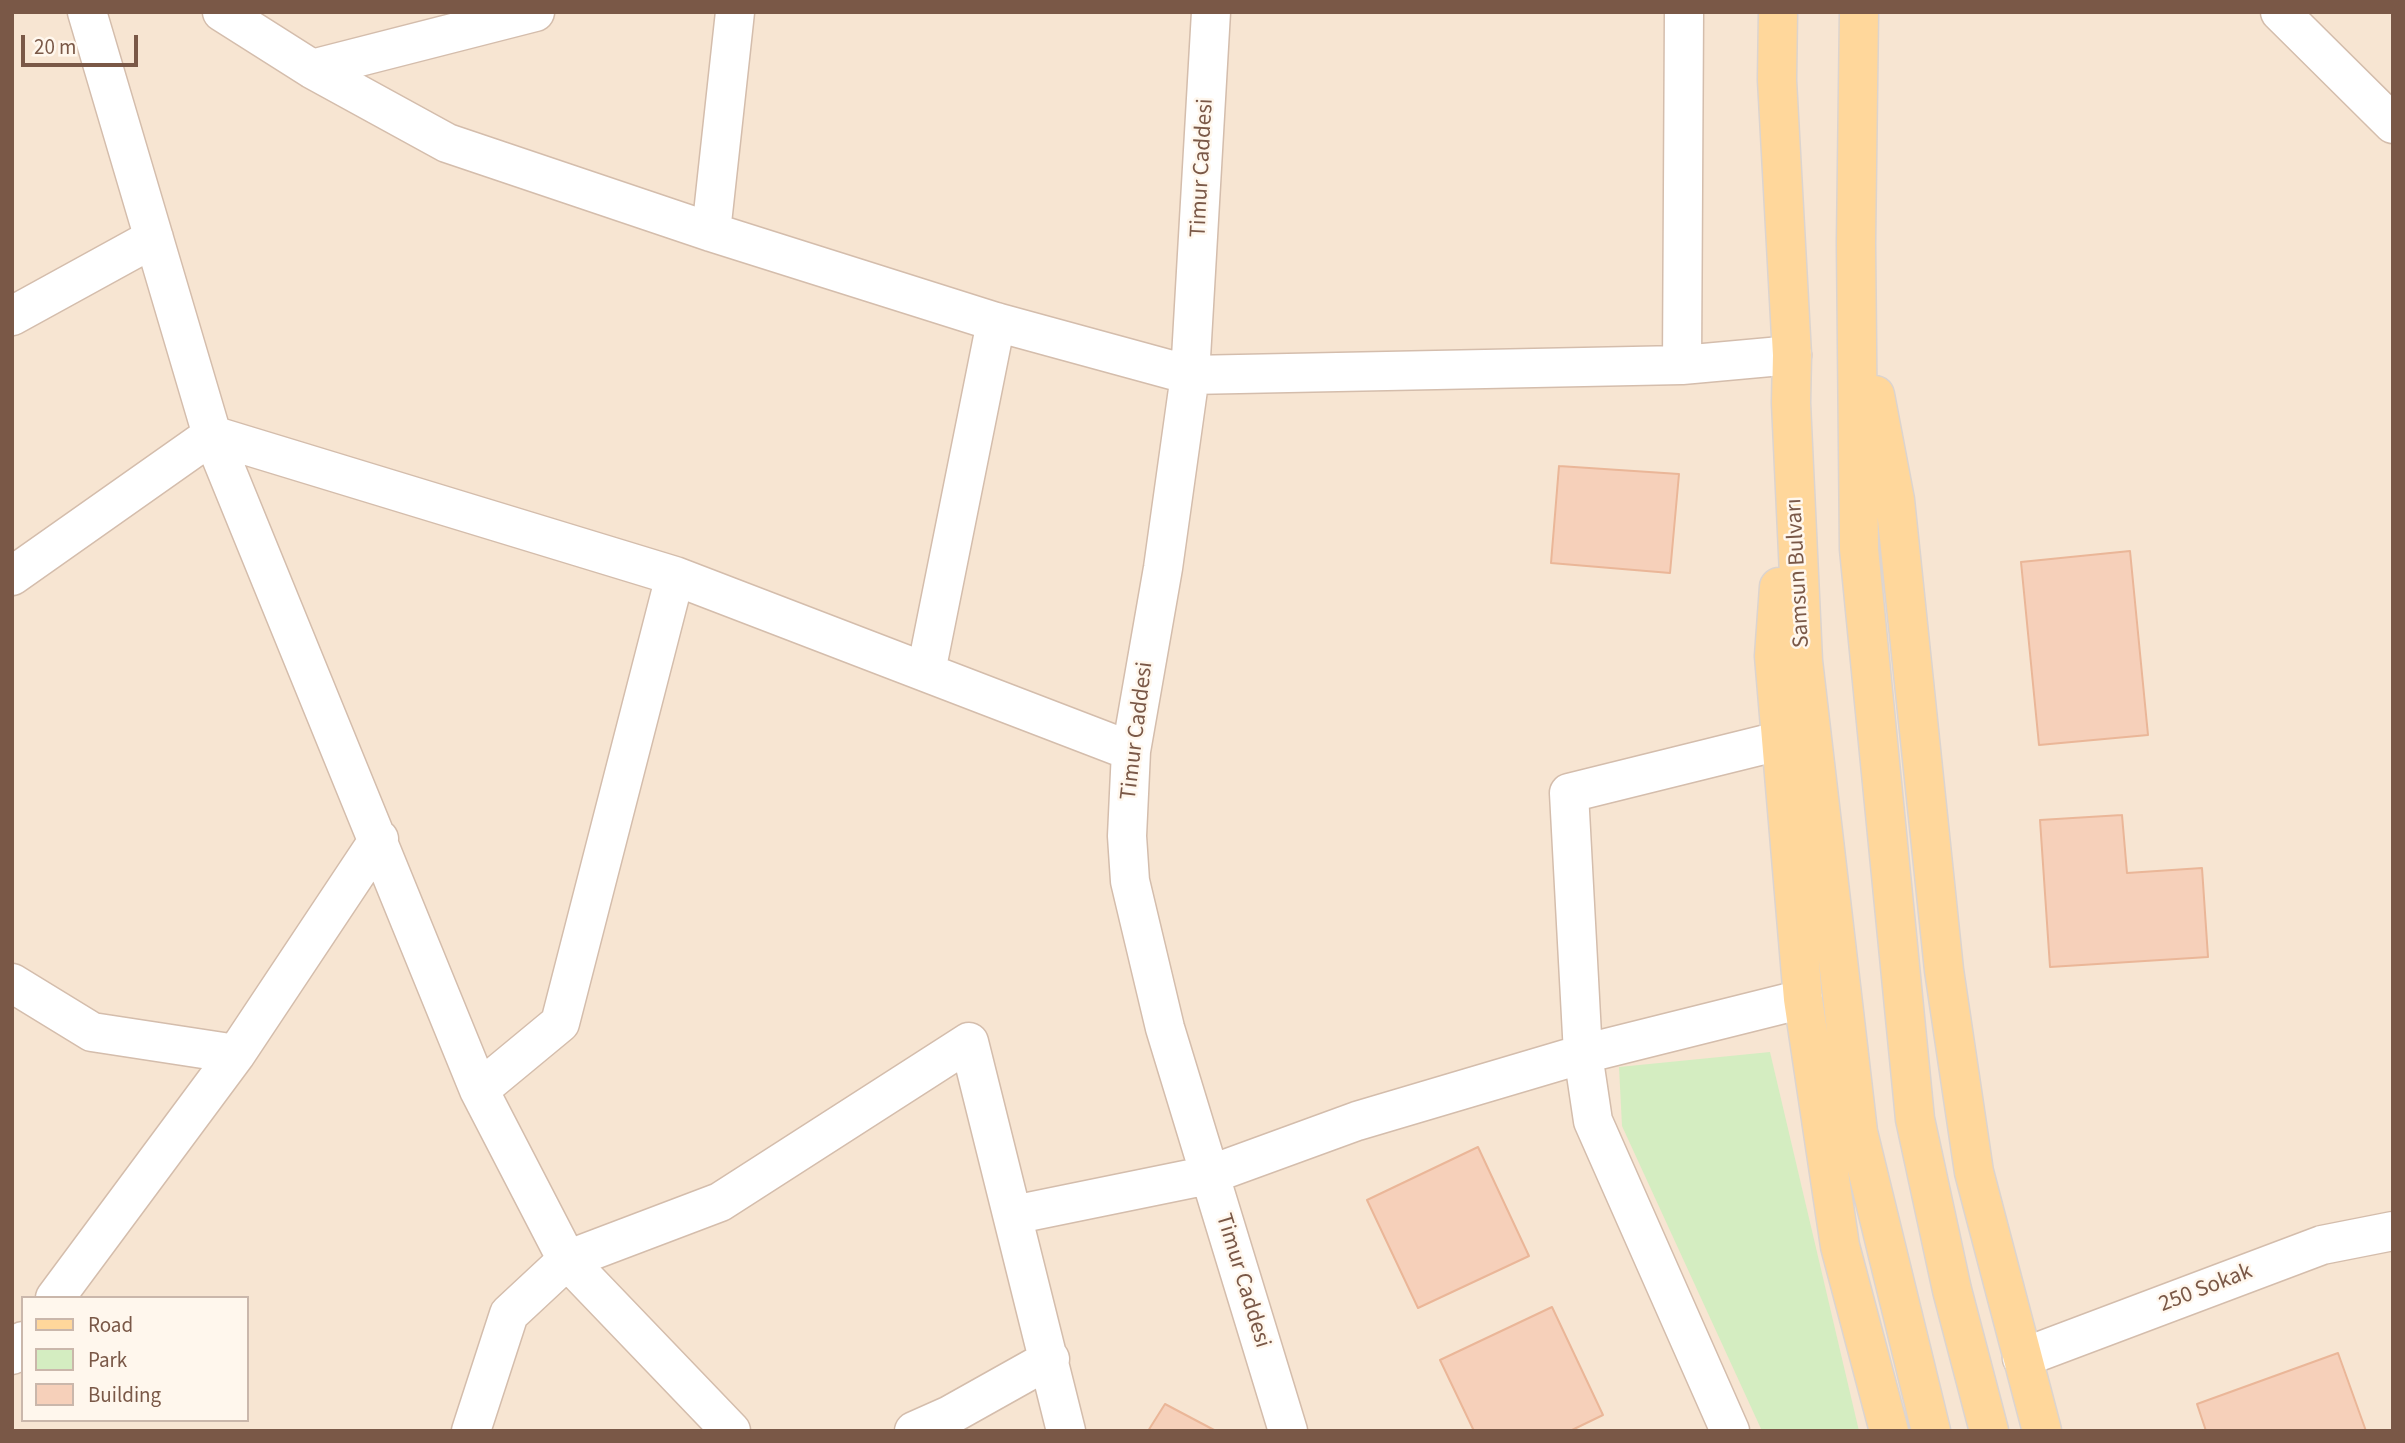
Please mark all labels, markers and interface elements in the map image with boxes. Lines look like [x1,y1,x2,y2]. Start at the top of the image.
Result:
scale bar [24,21,142,65]
text: 20 m [34,32,76,62]
street label: Timur Caddesi [1186,98,1220,238]
street label: Samsun Bulvarı [1781,498,1817,648]
street label: Timur Caddesi [1116,660,1160,802]
street label: Timur Caddesi [1208,1210,1276,1352]
street label: 250 Sokak [2155,1259,2257,1319]
legend [21,1296,248,1422]
text: Road [88,1310,133,1340]
text: Park [88,1345,127,1375]
text: Building [88,1380,161,1410]

